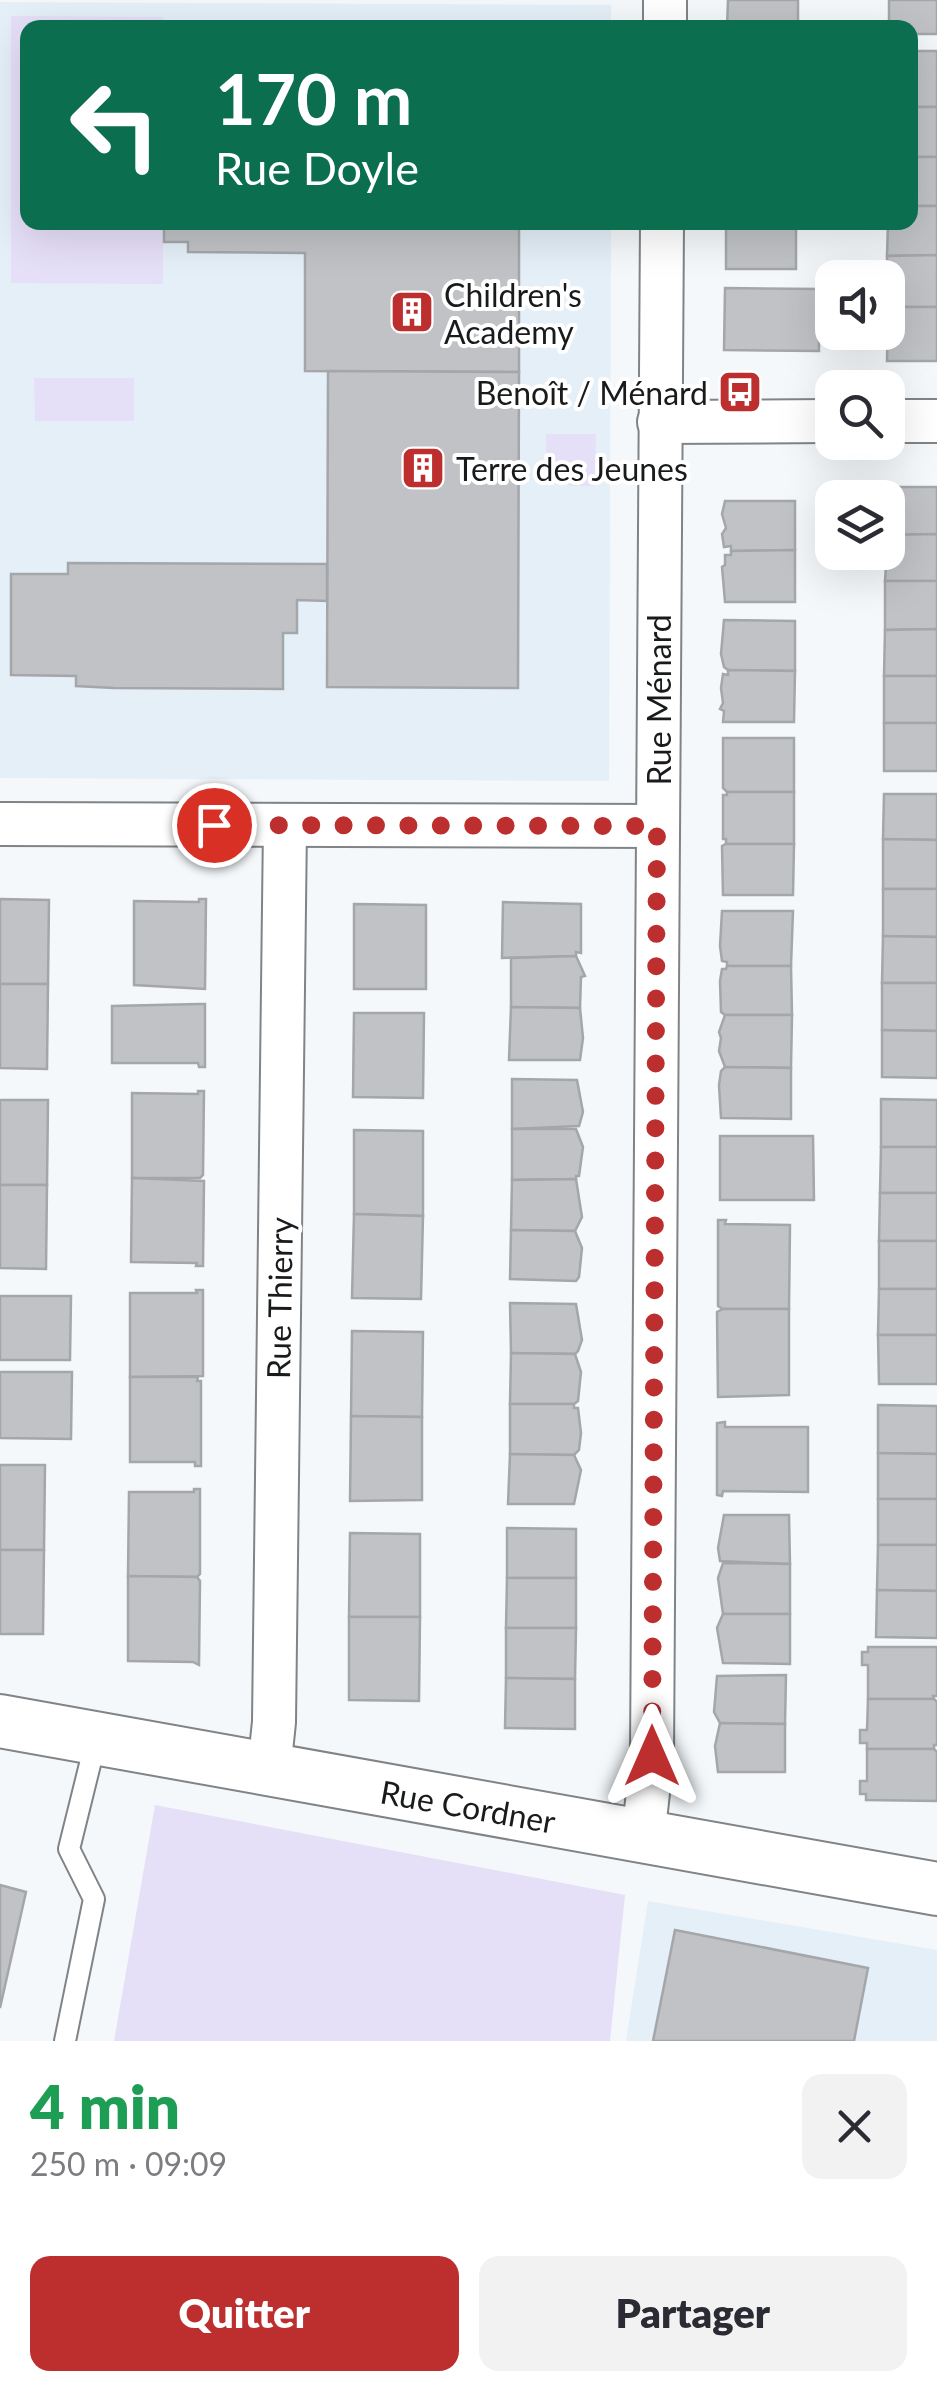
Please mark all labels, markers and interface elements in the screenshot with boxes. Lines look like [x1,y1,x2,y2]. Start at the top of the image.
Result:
text: 170 m [215,56,412,140]
icon: left [50,60,180,190]
text: Rue Doyle [215,141,419,195]
map controls [815,260,905,570]
button: sound [815,260,905,350]
place label: Children's Academy [444,275,582,351]
building icon: Children's Academy [389,289,435,335]
bus stop icon: Benoît / Ménard [717,369,763,415]
button: search [815,370,905,460]
place label: Benoît / Ménard [476,373,708,412]
building icon: Terre des Jeunes [400,445,446,491]
place label: Terre des Jeunes [456,449,688,488]
button: layers [815,480,905,570]
street label: Rue Ménard [639,614,678,786]
pin [172,783,257,868]
icon: arrive [187,798,242,853]
street label: Rue Thierry [258,1216,300,1379]
position arrow [600,1704,704,1808]
street label: Rue Cordner [378,1771,559,1841]
text: 4 min [30,2070,180,2142]
button: close [802,2074,907,2179]
text: 250 m · 09:09 [30,2144,227,2183]
button: Quitter [30,2256,459,2371]
button: Partager [479,2256,907,2371]

